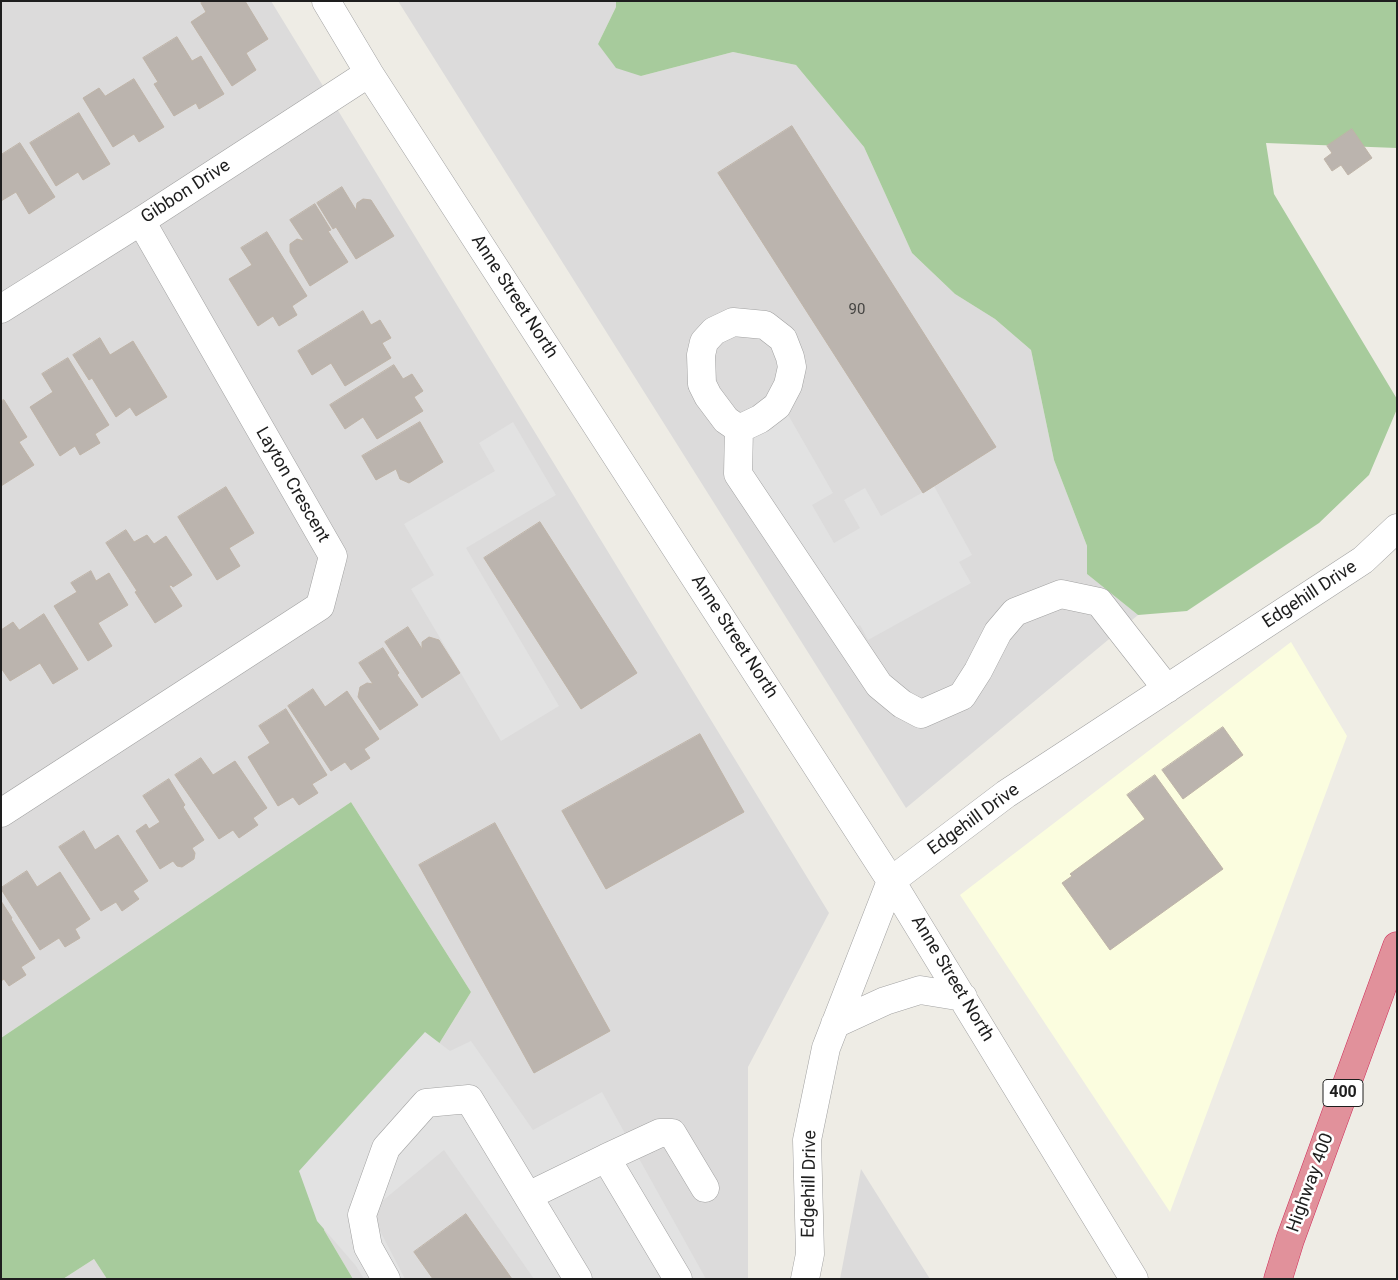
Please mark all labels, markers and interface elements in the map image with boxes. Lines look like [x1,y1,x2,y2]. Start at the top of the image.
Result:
street label: Gibbon Drive [137,155,235,229]
street label: Anne Street North [466,231,562,363]
house number: 90 [849,301,865,319]
street label: Layton Crescent [250,424,334,546]
street label: Edgehill Drive [1259,557,1361,633]
street label: Anne Street North [686,571,782,703]
street label: Edgehill Drive [924,780,1024,860]
street label: Anne Street North [906,912,998,1046]
road number: 400 [1323,1080,1363,1106]
street label: Edgehill Drive [798,1130,822,1238]
street label: Highway 400 [1283,1131,1339,1235]

